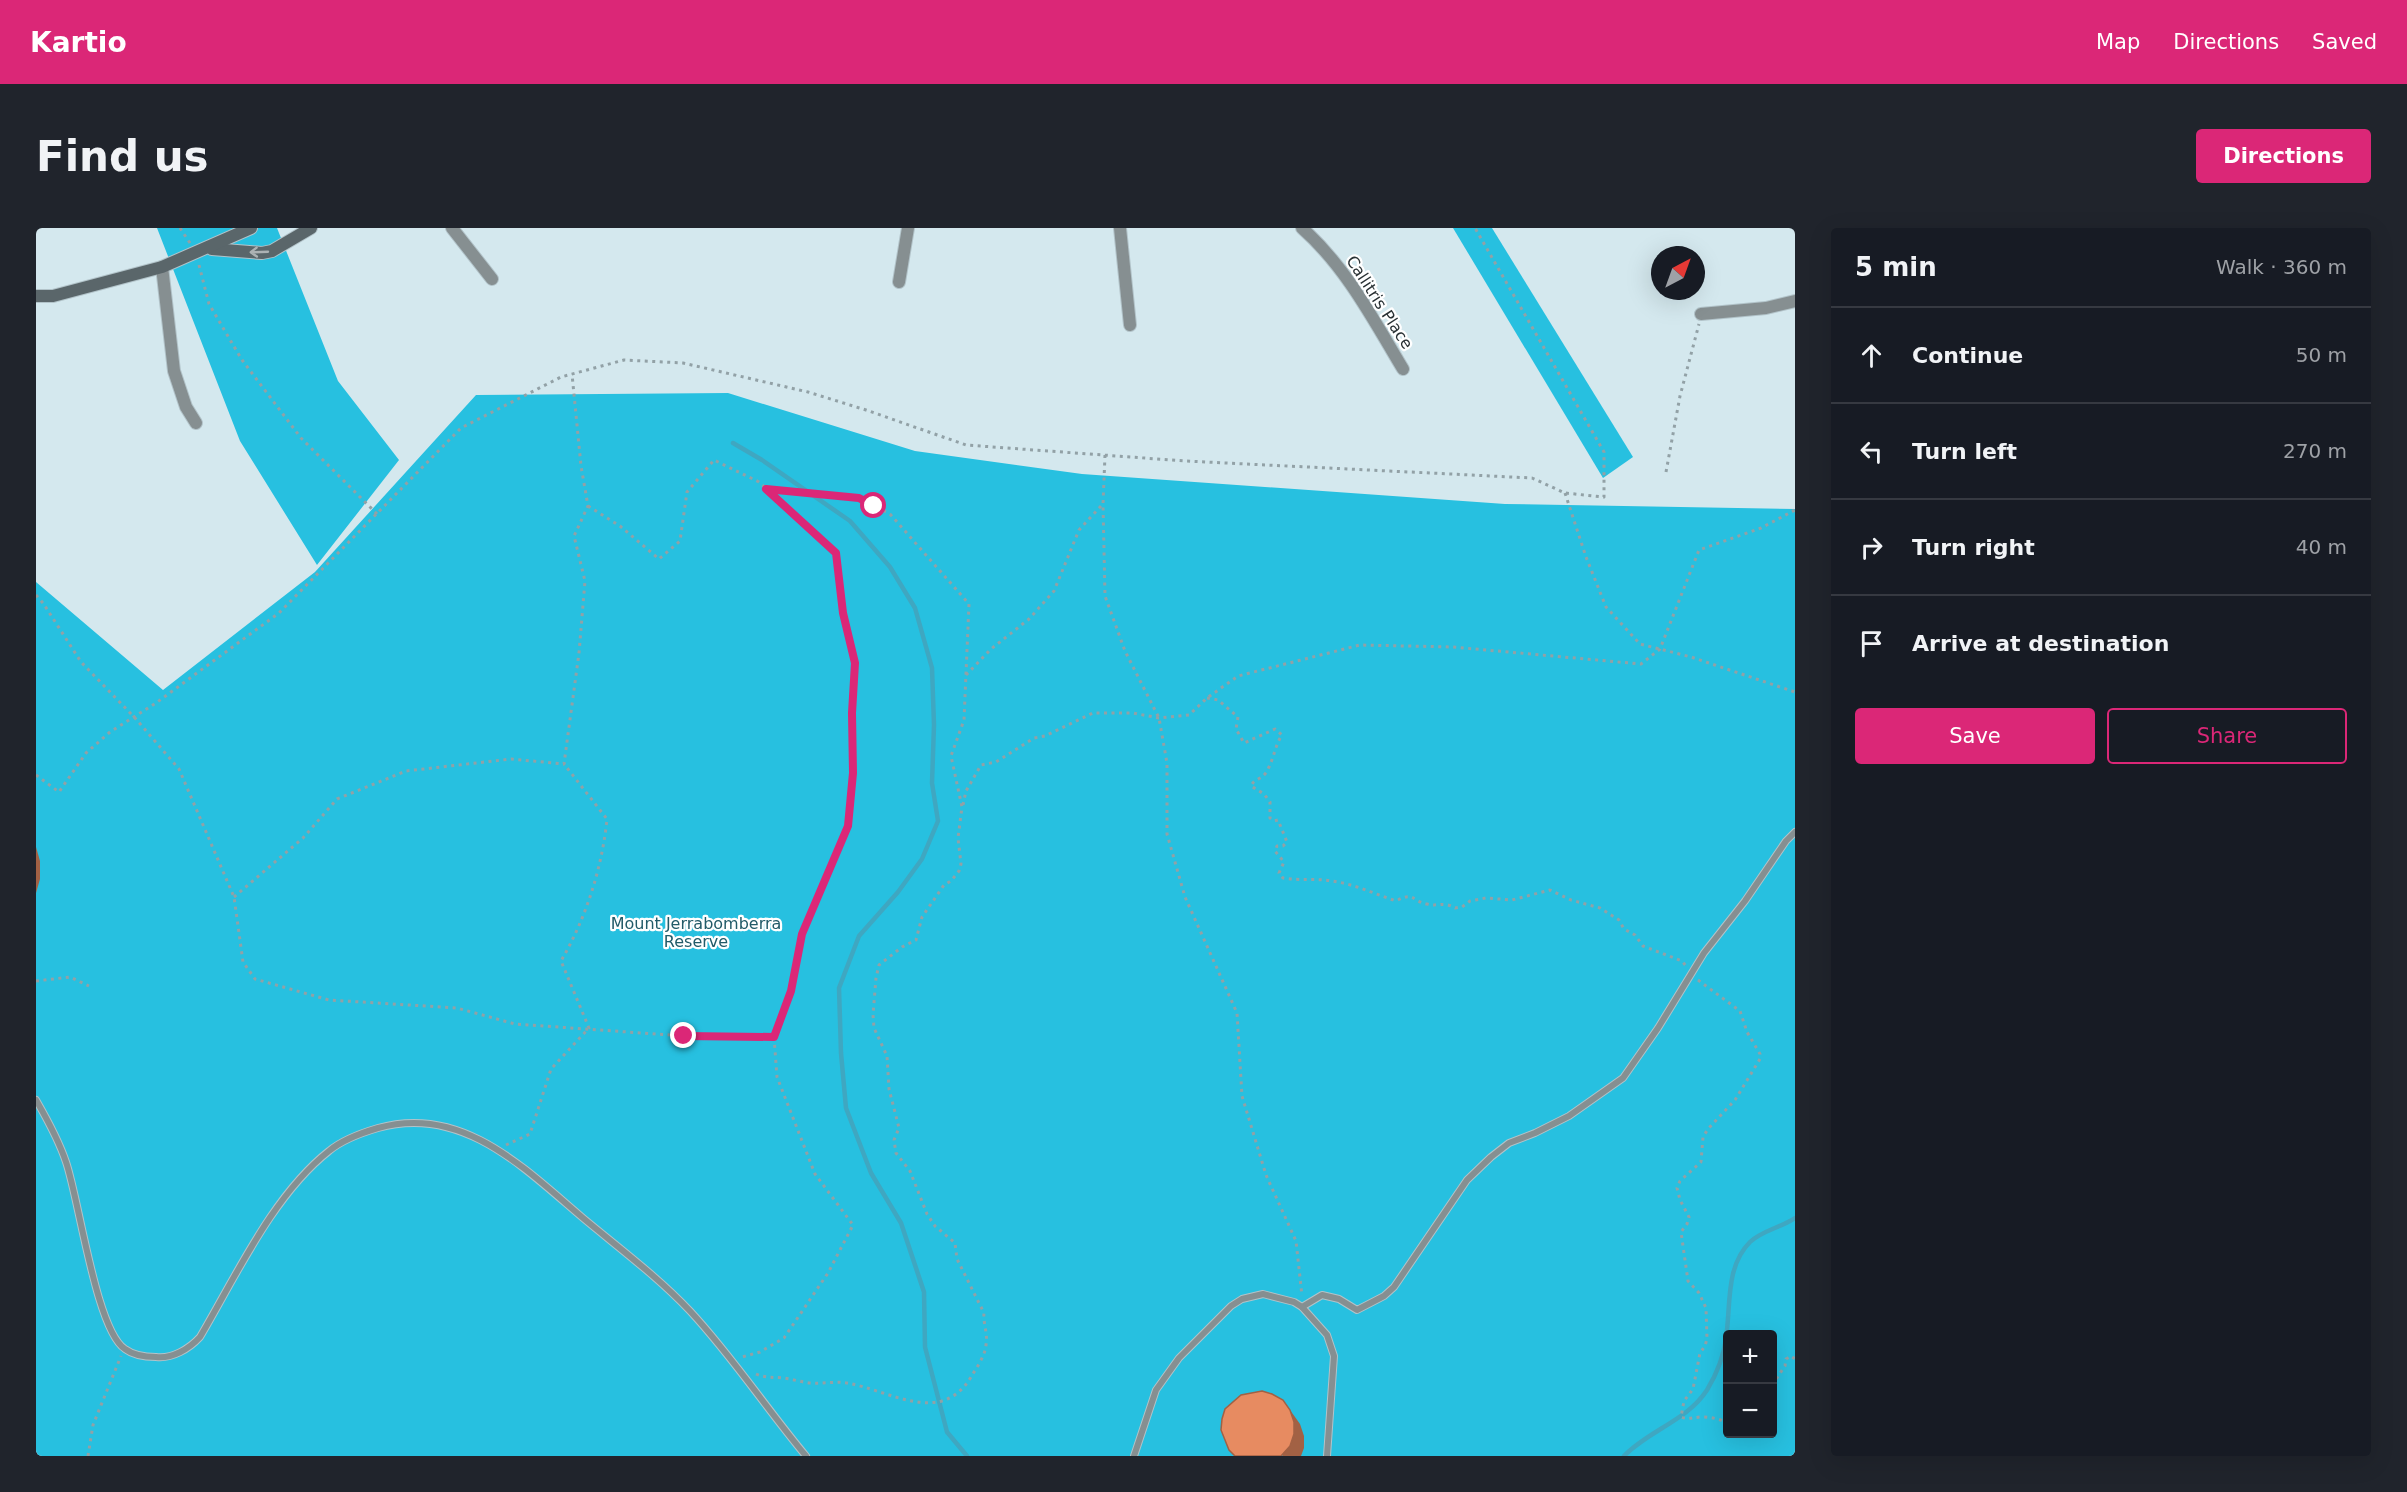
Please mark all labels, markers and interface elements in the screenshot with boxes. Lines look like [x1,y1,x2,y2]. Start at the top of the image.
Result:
text: Kartio [30,26,127,59]
text: Map [2096,30,2140,54]
text: Directions [2173,30,2279,54]
text: Saved [2312,30,2377,54]
button: Directions [2196,129,2371,183]
text: Find us [36,132,209,181]
one-way arrow [250,246,270,258]
north arrow [1651,246,1705,300]
street label: Callitris Place [1342,252,1417,353]
text: 5 min [1855,252,1937,282]
text: Walk · 360 m [2216,255,2347,279]
icon: ahead [1855,339,1888,372]
text: Continue [1912,343,2023,368]
text: 50 m [2296,343,2347,367]
icon: left [1855,435,1888,468]
text: Turn left [1912,439,2017,464]
text: 270 m [2283,439,2347,463]
route start [860,492,886,518]
icon: right [1855,531,1888,564]
text: Turn right [1912,535,2035,560]
text: 40 m [2296,535,2347,559]
icon: arrive [1855,627,1888,660]
text: Arrive at destination [1912,631,2169,656]
button: Save [1855,708,2095,764]
button: Share [2107,708,2347,764]
park label: Mount Jerrabomberra Reserve [611,914,781,951]
route end [670,1022,696,1048]
map controls [1723,1330,1777,1438]
button: + [1723,1330,1777,1384]
button: − [1723,1384,1777,1438]

